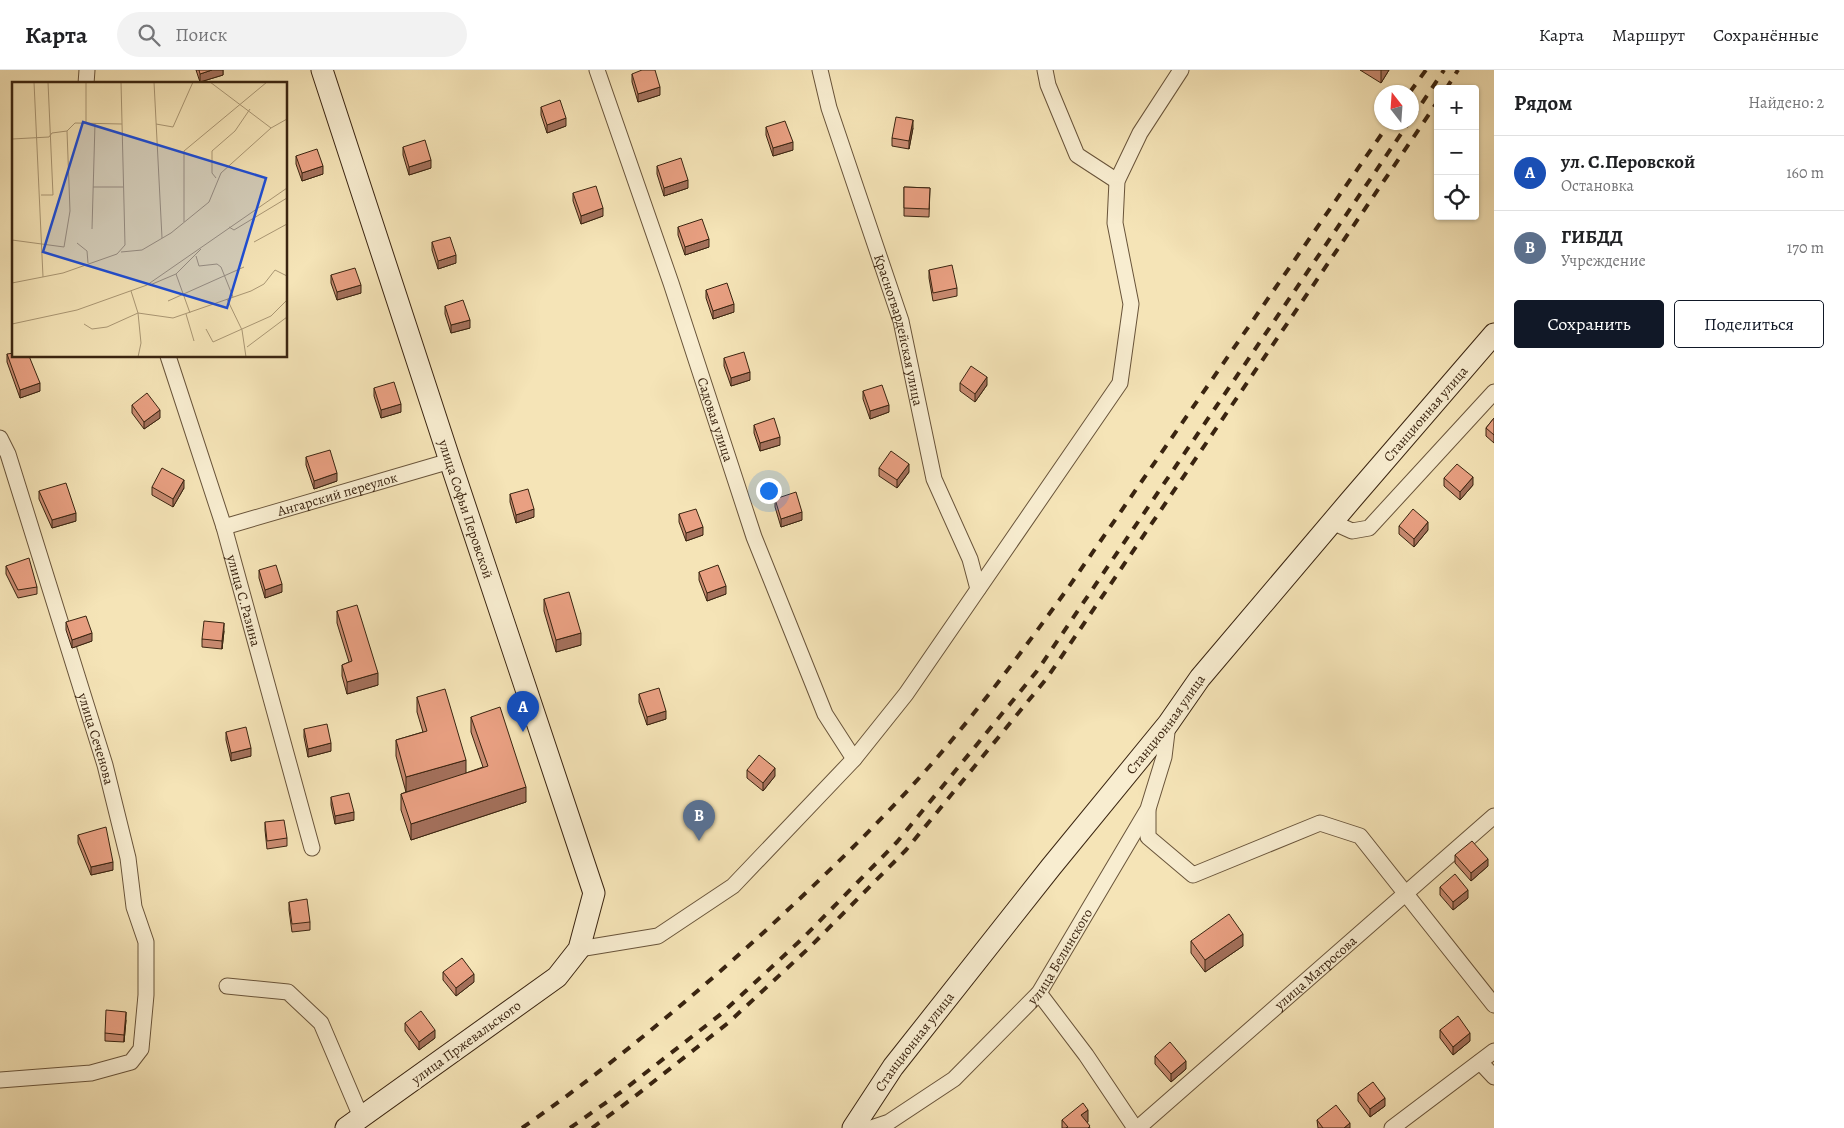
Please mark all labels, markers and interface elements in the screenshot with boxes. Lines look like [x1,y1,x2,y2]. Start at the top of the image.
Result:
search box [117,12,467,57]
text: Карта [25,19,87,51]
icon: search [135,21,163,49]
text: Поиск [175,22,227,48]
text: Карта [1539,23,1584,47]
text: Маршрут [1612,23,1685,47]
text: Сохранённые [1713,23,1819,47]
inset map [12,82,288,358]
north arrow [1374,85,1419,130]
map controls [1434,85,1479,220]
button: + [1434,85,1479,130]
text: Рядом [1514,89,1572,117]
text: Найдено: 2 [1748,92,1824,114]
button: − [1434,130,1479,175]
text: ул. С.Перовской [1561,149,1695,175]
text: A [1525,162,1535,184]
text: 160 m [1786,162,1824,184]
button: locate [1434,175,1479,220]
text: Остановка [1561,175,1634,197]
text: ГИБДД [1561,224,1623,250]
text: B [1525,237,1535,259]
text: 170 m [1787,237,1824,259]
text: Учреждение [1561,250,1646,272]
street label: Красногвардейская улица [869,252,928,408]
button: Сохранить [1514,300,1664,348]
button: Поделиться [1674,300,1824,348]
street label: Станционная улица [1379,362,1473,466]
street label: Садовая улица [692,375,738,465]
street label: улица Софьи Перовской [433,436,498,581]
street label: Ангарский переулок [274,468,400,521]
your location [756,478,782,504]
street label: улица С.Разина [222,551,265,649]
street label: Станционная улица [1122,670,1210,778]
street label: улица Сеченова [73,690,119,787]
pin: A [507,691,539,732]
pin: B [683,800,715,841]
street label: улица Белинского [1023,905,1097,1010]
street label: улица Матросова [1270,931,1361,1015]
street label: Станционная улица [870,988,959,1095]
street label: улица Пржевальского [407,996,525,1089]

